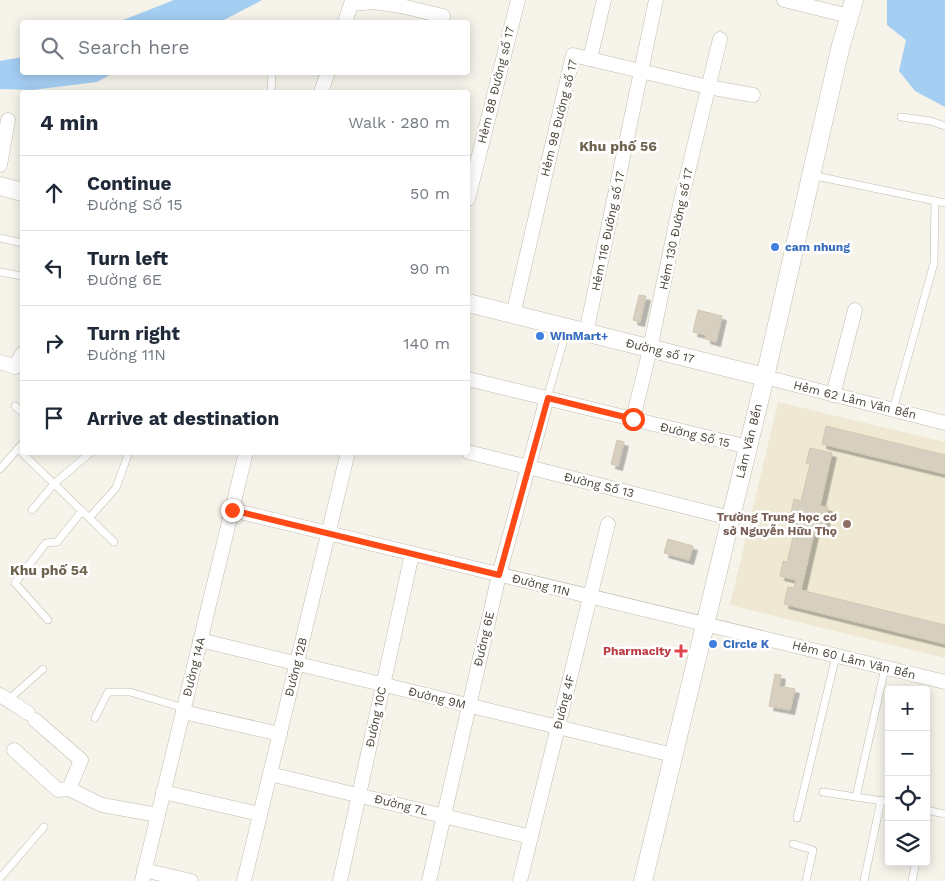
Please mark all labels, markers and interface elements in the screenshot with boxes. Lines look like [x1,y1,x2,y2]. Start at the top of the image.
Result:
search box [20,20,470,75]
street label: Hẻm 88 Đường số 17 [475,25,517,145]
icon: search [38,34,66,62]
text: Search here [78,36,189,59]
street label: Hẻm 98 Đường số 17 [538,58,580,178]
text: 4 min [40,110,98,135]
text: Walk · 280 m [348,113,450,132]
district label: Khu phố 56 [579,138,657,154]
street label: Hẻm 130 Đường số 17 [656,166,696,291]
street label: Hẻm 116 Đường số 17 [588,170,628,292]
text: Continue [87,172,171,195]
icon: ahead [40,179,68,207]
text: 50 m [410,184,450,203]
text: Đường Số 15 [87,195,183,214]
place label: cam nhung [785,240,850,254]
marker: cam nhung [769,241,781,253]
text: Turn left [87,247,168,270]
icon: left [40,254,68,282]
text: 90 m [409,259,450,278]
text: Đường 6E [87,270,162,289]
text: Turn right [87,322,180,345]
icon: right [40,329,68,357]
place label: WinMart+ [550,329,608,343]
marker: WinMart+ [534,330,546,342]
text: 140 m [403,334,450,353]
street label: Đường số 17 [624,336,696,366]
text: Đường 11N [87,345,166,364]
street label: Hẻm 62 Lâm Văn Bền [792,378,918,422]
street label: Lâm Văn Bền [733,402,765,480]
icon: arrive [40,404,68,432]
text: Arrive at destination [87,407,279,430]
route start [622,408,645,431]
street label: Đường Số 15 [658,420,732,450]
street label: Đường Số 13 [562,470,636,500]
route end [221,499,244,522]
place label: Trường Trung học cơ sở Nguyễn Hữu Thọ [717,510,837,538]
marker: Trường Trung học cơ sở Nguyễn Hữu Thọ [841,518,853,530]
district label: Khu phố 54 [10,562,88,578]
street label: Đường 11N [511,571,571,599]
street label: Đường 6E [471,610,497,668]
street label: Đường 14A [180,636,208,698]
street label: Đường 12B [282,636,310,698]
place label: Circle K [723,637,770,651]
marker: Circle K [707,638,719,650]
street label: Hẻm 60 Lâm Văn Bền [791,638,917,682]
place label: Pharmacity [603,644,671,658]
marker: Pharmacity [675,645,687,657]
street label: Đường 4F [550,673,578,731]
street label: Đường 9M [407,684,467,712]
street label: Đường 10C [363,685,389,749]
map controls [885,686,930,866]
button: + [885,686,930,731]
button: − [885,731,930,776]
button: locate [885,776,930,821]
street label: Đường 7L [373,792,429,818]
button: layers [885,821,930,866]

